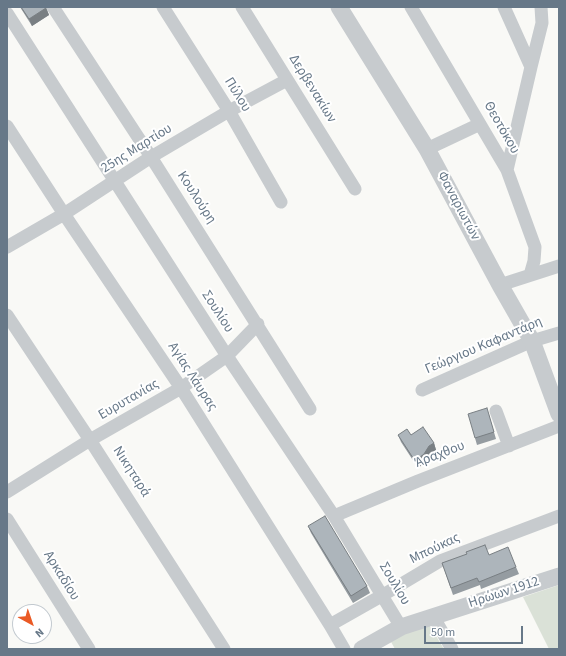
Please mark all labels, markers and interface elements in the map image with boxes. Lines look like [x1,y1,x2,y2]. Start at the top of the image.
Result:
street label: Δερβενακίων [284,52,340,126]
street label: Πύλου [220,75,254,115]
street label: Θεοτόκου [479,99,523,157]
street label: 25ης Μαρτίου [99,121,175,177]
street label: Κουλούρη [173,169,219,227]
street label: Φαναριωτών [433,169,483,243]
street label: Σουλίου [197,288,237,336]
street label: Γεώργιου Καφαντάρη [423,314,545,378]
street label: Αγίας Λάυρας [164,340,220,414]
street label: Ευρυτανίας [96,376,162,424]
street label: Άραχθου [413,438,467,472]
street label: Νικηταρά [109,444,153,500]
street label: Μπούκας [407,530,463,568]
street label: Αρκαδίου [39,548,83,604]
street label: Σουλίου [375,560,413,608]
street label: Ηρώων 1912 [466,574,542,612]
north arrow [12,604,52,644]
scale bar [426,618,525,644]
text: 50 m [431,624,455,641]
text: N [32,625,47,641]

